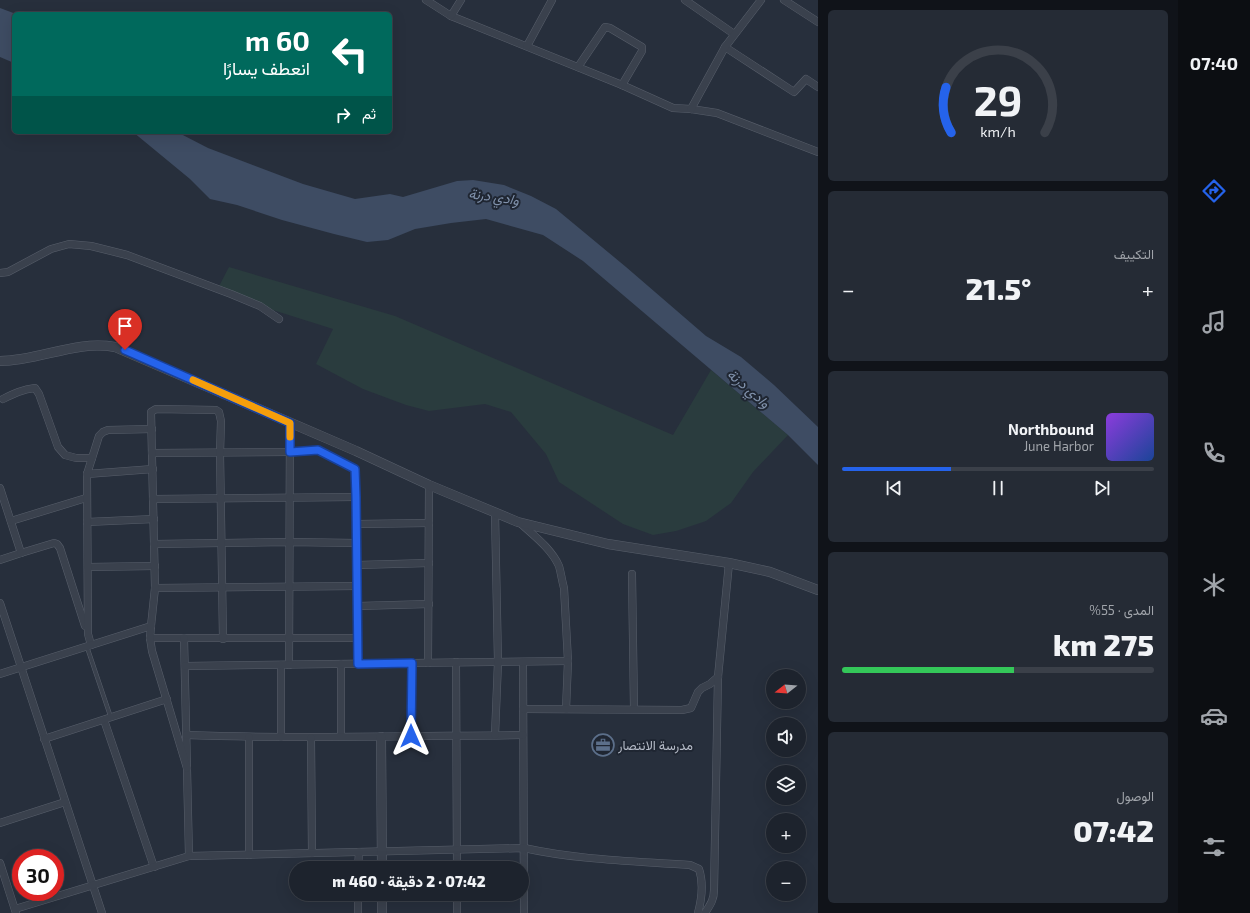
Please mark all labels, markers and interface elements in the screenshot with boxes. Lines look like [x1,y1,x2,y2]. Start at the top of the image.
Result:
text: 60 m [245,23,310,57]
icon: left [324,28,376,80]
text: 07:40 [1190,52,1238,74]
text: انعطف يسارًا [223,57,310,79]
text: 29 [974,74,1022,124]
icon: right [332,104,354,126]
text: ثم [362,104,376,122]
text: km/h [980,123,1016,140]
icon: directions [1200,177,1228,205]
water label: وادي درنة [467,184,521,212]
text: التكييف [1114,246,1154,262]
text: 21.5° [966,270,1031,306]
text: − [842,276,855,302]
text: + [1142,276,1154,302]
icon: music [1200,308,1228,336]
pin [108,309,142,350]
icon: arrive [114,315,136,337]
water label: وادي درنة [722,365,774,415]
text: Northbound [1008,420,1094,438]
text: June Harbor [1024,438,1094,454]
icon: phone [1200,439,1228,467]
icon: previous [883,477,905,499]
icon: pause [987,477,1009,499]
icon: next [1091,477,1113,499]
icon: climate [1200,571,1228,599]
text: المدى · 55% [1089,602,1154,618]
text: 275 km [1053,626,1154,662]
north arrow [766,669,806,709]
map controls [766,669,806,901]
icon: car [1200,702,1228,730]
position arrow [390,715,432,757]
button: sound [766,717,806,757]
office icon: مدرسة الانتصار [590,732,616,758]
place label: مدرسة الانتصار [617,737,693,754]
button: layers [766,765,806,805]
text: الوصول [1116,788,1154,804]
text: 07:42 [1073,812,1154,848]
button: + [766,813,806,853]
icon: filters [1200,833,1228,861]
speed limit sign: 30 [12,849,64,901]
button: − [766,861,806,901]
text: 07:42 · 2 دقيقة · 460 m [332,872,486,890]

